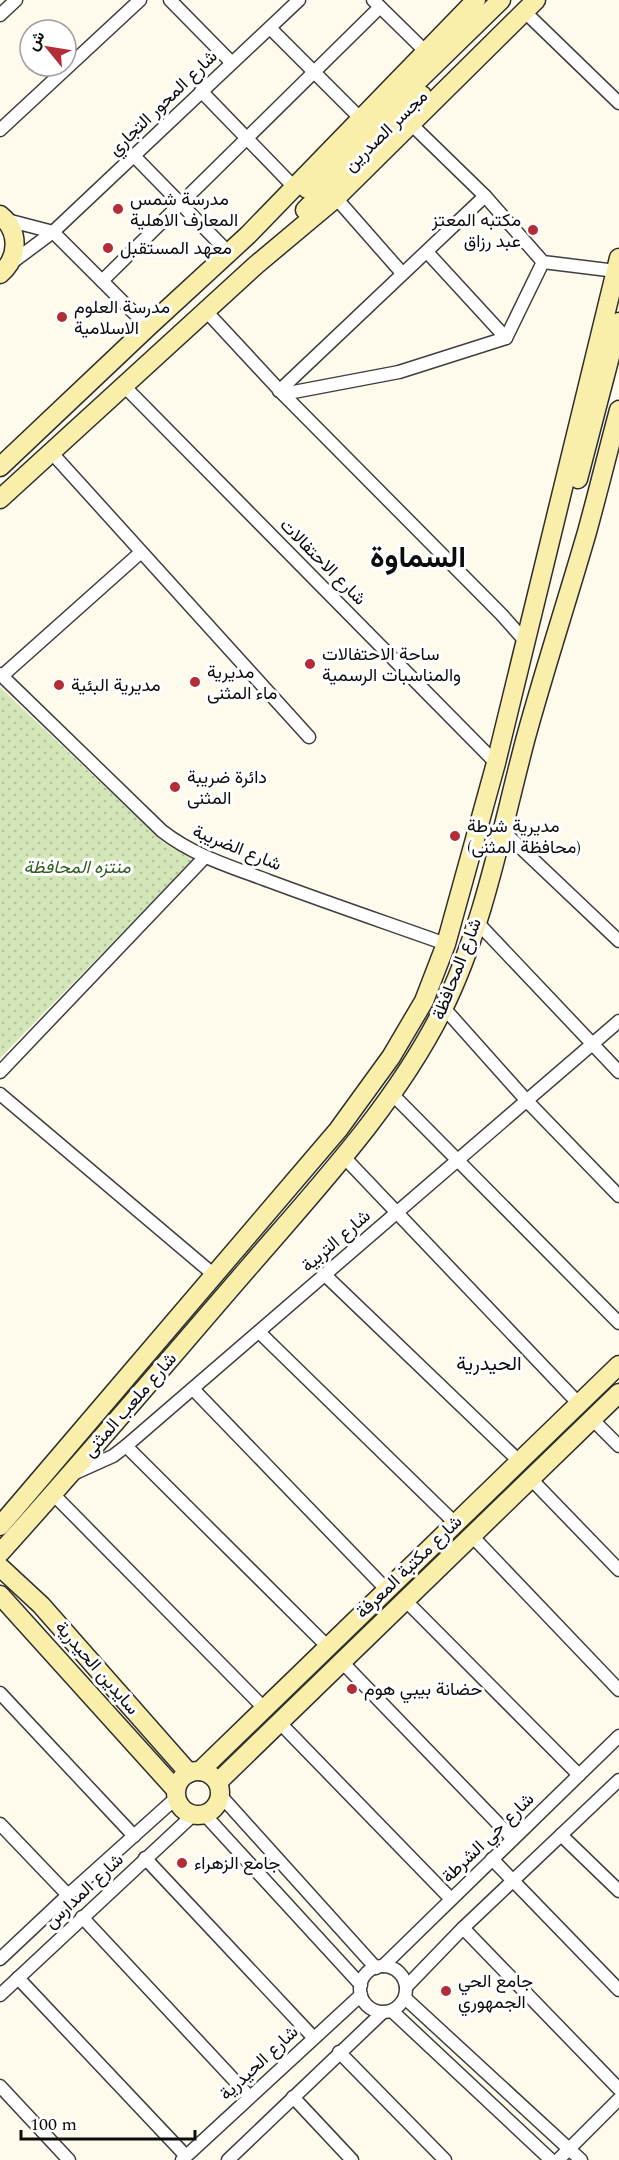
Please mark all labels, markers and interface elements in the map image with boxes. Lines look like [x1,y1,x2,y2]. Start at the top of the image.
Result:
north arrow [18,18,78,78]
text: ش [21,27,51,55]
street label: شارع المحور التجاري [102,44,224,163]
street label: مجسر الصدرين [338,84,434,178]
place label: مدرسة شمس المعارف الاهلية [130,186,238,234]
marker: مدرسة شمس المعارف الاهلية [111,202,125,216]
place label: مكتبه المعتز عبد رزاق [431,207,521,255]
marker: مكتبه المعتز عبد رزاق [526,223,540,237]
place label: معهد المستقبل [120,235,232,262]
marker: معهد المستقبل [101,241,115,255]
place label: مدرسة العلوم الاسلامية [74,294,170,342]
marker: مدرسة العلوم الاسلامية [55,310,69,324]
street label: شارع الاحتفالات [273,512,373,612]
district label: السماوة [370,535,466,581]
place label: ساحة الاحتفالات والمناسبات الرسمية [322,641,461,689]
marker: ساحة الاحتفالات والمناسبات الرسمية [303,657,317,671]
place label: مديرية ماء المثنى [207,659,277,707]
place label: مديرية البئية [71,672,161,699]
marker: مديرية ماء المثنى [188,675,202,689]
marker: مديرية البئية [52,678,66,692]
place label: دائرة ضريبة المثنى [187,764,267,812]
marker: دائرة ضريبة المثنى [168,780,182,794]
place label: مديرية شرطة (محافظة المثنى) [467,813,581,861]
street label: شارع الضريبة [189,818,285,878]
marker: مديرية شرطة (محافظة المثنى) [448,829,462,843]
park label: منتزه المحافظة [23,854,131,881]
street label: شارع المحافظة [425,914,489,1024]
street label: شارع التربية [295,1203,377,1279]
street label: شارع ملعب المثنى [77,1346,183,1464]
district label: الحيدرية [456,1349,522,1379]
street label: شارع مكتبة المعرفة [350,1509,468,1625]
street label: سايدين الحيدرية [49,1615,145,1721]
place label: حضانة بيبي هوم [364,1676,482,1704]
marker: حضانة بيبي هوم [345,1682,359,1696]
street label: شارع حي الشرطة [435,1787,541,1890]
street label: شارع المدارس [38,1847,130,1935]
place label: جامع الزهراء [194,1850,280,1877]
marker: جامع الزهراء [175,1856,189,1870]
place label: جامع الحي الجمهوري [458,1968,533,2017]
marker: جامع الحي الجمهوري [439,1984,453,1998]
street label: شارع الحيدرية [213,2019,305,2107]
scale bar [21,2103,195,2141]
text: 100 m [30,2111,77,2138]

